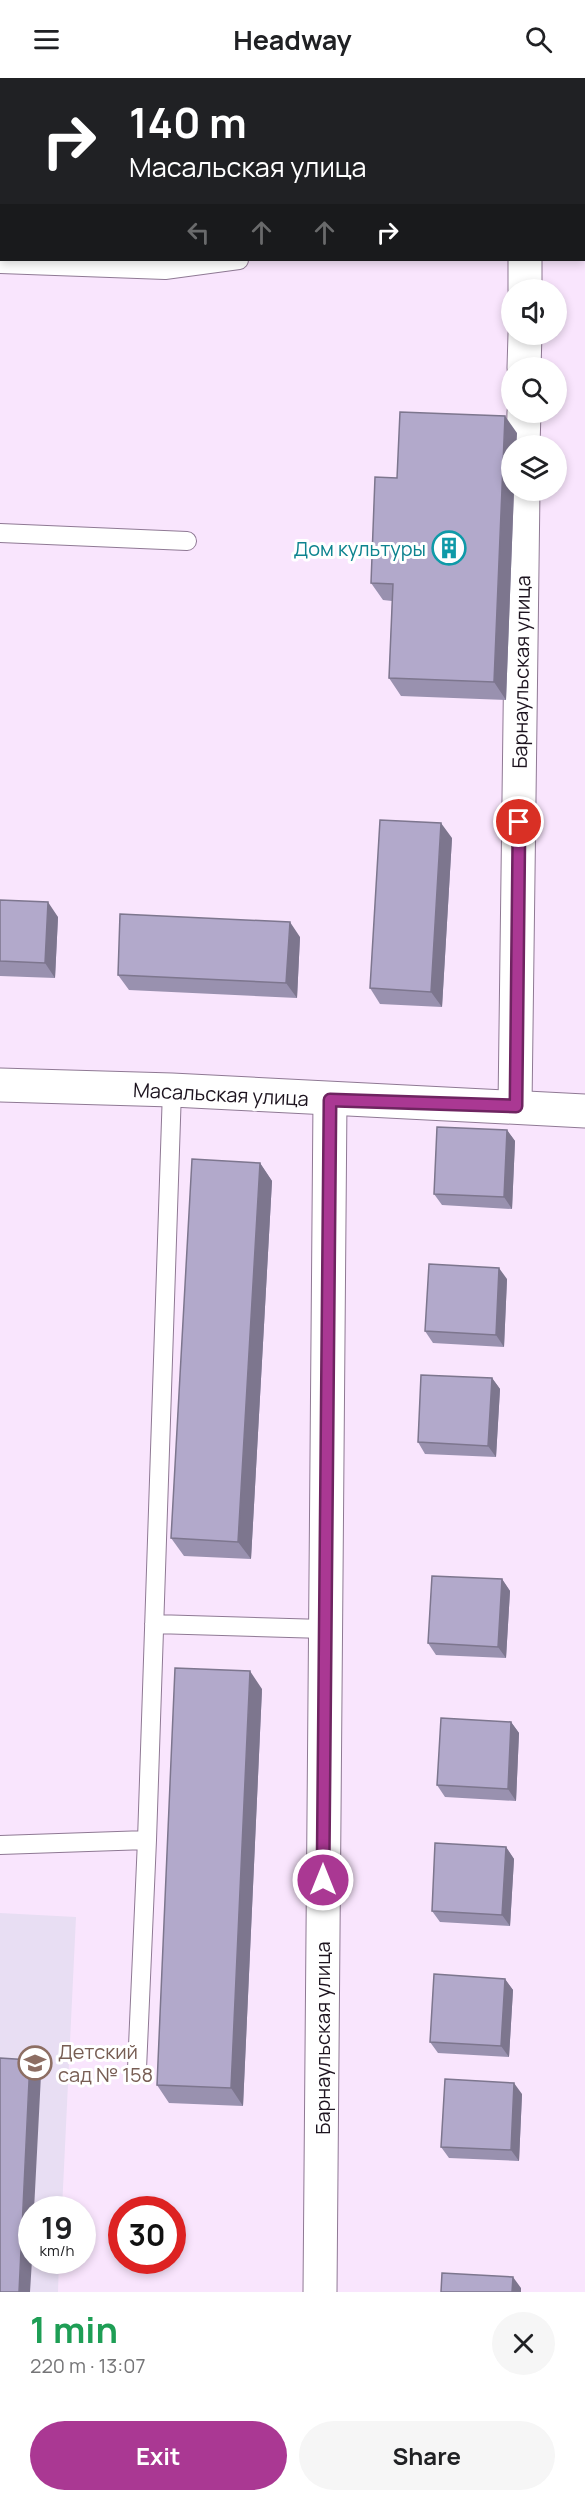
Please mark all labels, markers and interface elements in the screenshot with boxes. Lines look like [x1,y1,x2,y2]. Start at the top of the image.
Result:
text: Headway [233,21,352,58]
icon: menu [30,23,63,56]
icon: search [522,23,555,56]
text: 140 m [129,93,247,151]
icon: right [30,102,108,180]
text: Масальская улица [129,148,366,185]
icon: left [182,216,215,249]
icon: ahead [245,216,278,249]
icon: ahead [308,216,341,249]
icon: right [371,216,404,249]
map controls [501,279,567,501]
button: sound [501,279,567,345]
button: search [501,357,567,423]
button: layers [501,435,567,501]
building icon: Дом культуры [431,530,467,566]
place label: Дом культуры [294,535,426,562]
street label: Барнаульская улица [506,575,536,769]
pin [493,796,544,847]
icon: arrive [502,805,535,838]
street label: Масальская улица [132,1076,310,1112]
position arrow [291,1848,355,1912]
street label: Барнаульская улица [309,1941,336,2135]
place label: Детский сад № 158 [58,2038,153,2088]
school or university icon: Детский сад № 158 [17,2045,53,2081]
speed limit sign: 30 [108,2196,186,2274]
text: 19 [41,2207,73,2248]
text: km/h [40,2240,74,2261]
text: 1 min [30,2305,118,2354]
button: close [492,2312,555,2375]
text: 220 m · 13:07 [30,2352,146,2379]
button: Exit [30,2421,287,2490]
button: Share [299,2421,555,2490]

